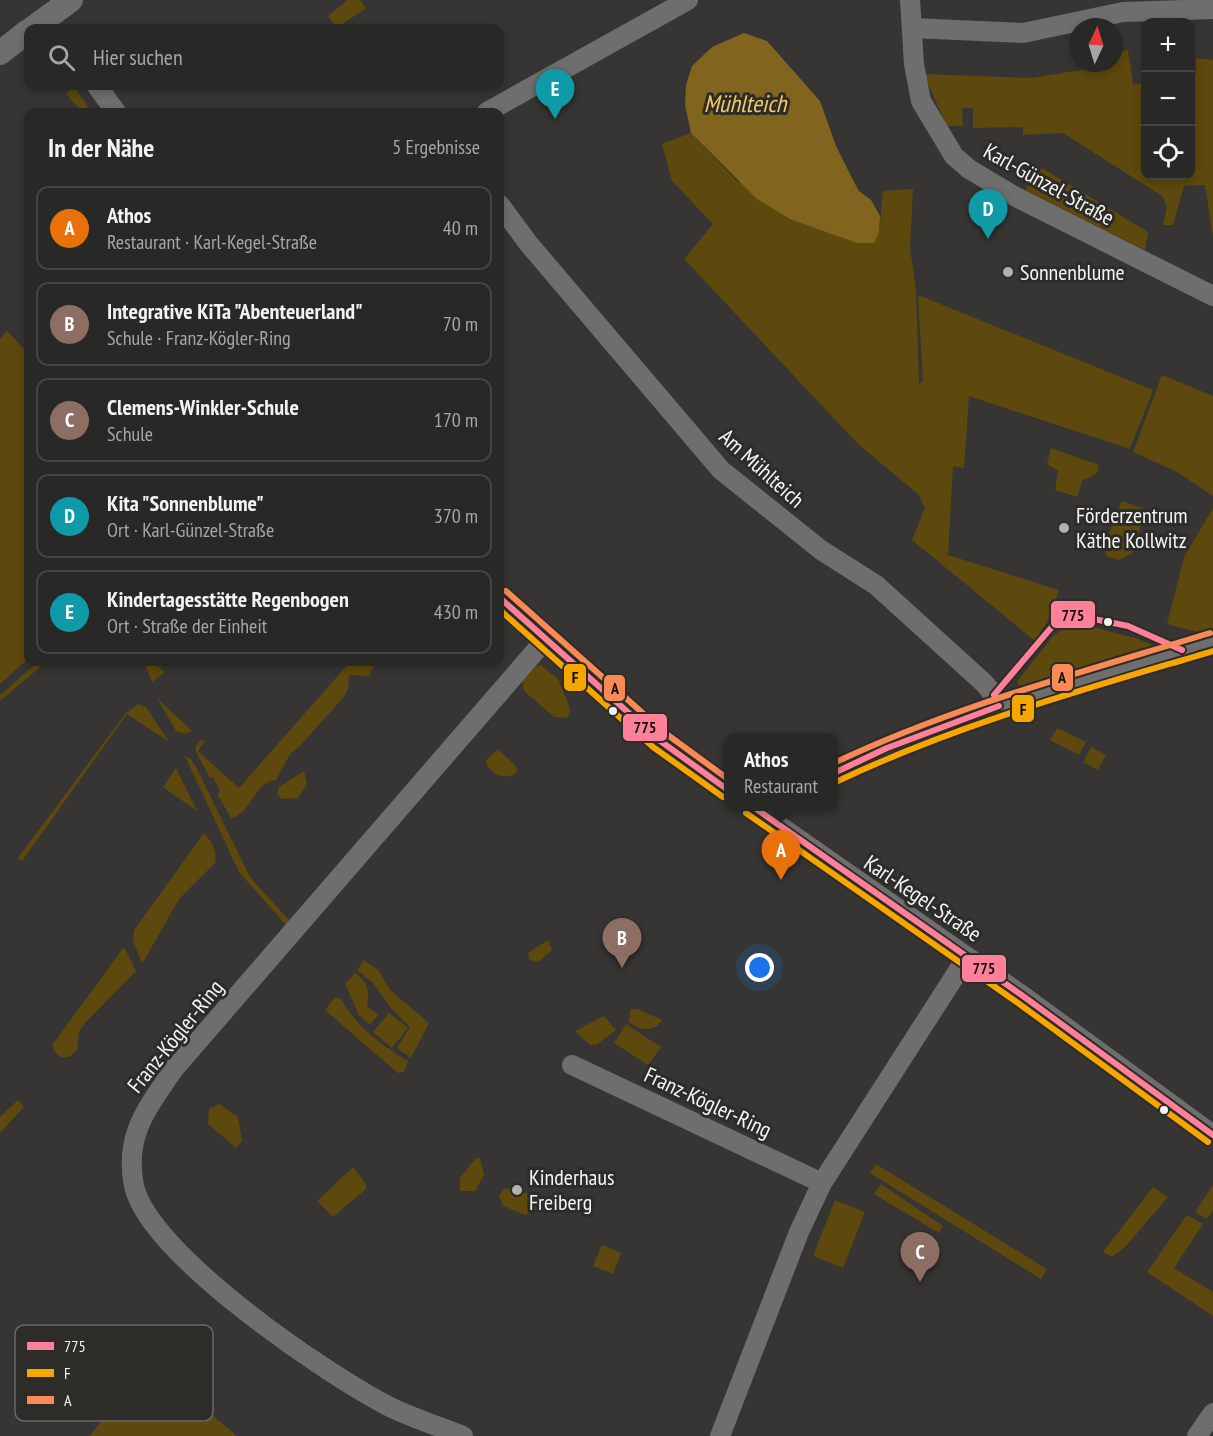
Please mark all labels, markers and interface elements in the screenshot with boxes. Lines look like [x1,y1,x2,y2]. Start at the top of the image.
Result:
north arrow [1069,18,1123,72]
map controls [1141,18,1195,180]
button: + [1141,18,1195,72]
search box [24,24,504,90]
icon: search [45,41,78,74]
text: Hier suchen [93,43,183,71]
pin: E [536,70,574,119]
button: − [1141,72,1195,126]
water label: Mühlteich [704,88,788,119]
button: locate [1141,126,1195,180]
text: In der Nähe [48,131,154,164]
text: 5 Ergebnisse [392,134,480,160]
street label: Karl-Günzel-Straße [979,137,1119,231]
pin: D [968,190,1008,239]
text: Athos [107,201,151,229]
text: A [64,215,75,241]
text: 40 m [443,215,478,241]
text: Restaurant · Karl-Kegel-Straße [107,229,317,255]
place label: Sonnenblume [1020,258,1125,286]
marker: Sonnenblume [1001,265,1015,279]
text: Integrative KiTa "Abenteuerland" [107,297,363,325]
text: B [65,311,74,337]
text: 70 m [443,311,478,337]
text: Schule · Franz-Kögler-Ring [107,325,291,351]
text: Clemens-Winkler-Schule [107,393,299,421]
text: C [65,407,74,433]
text: 170 m [434,407,478,433]
text: Schule [107,421,153,447]
street label: Am Mühlteich [714,422,810,514]
text: Kita "Sonnenblume" [107,489,264,517]
place label: Förderzentrum Käthe Kollwitz [1076,501,1188,554]
text: D [64,503,75,529]
text: 370 m [434,503,478,529]
text: Ort · Karl-Günzel-Straße [107,517,274,543]
marker: Förderzentrum Käthe Kollwitz [1057,521,1071,535]
text: Kindertagesstätte Regenbogen [107,585,349,613]
text: E [65,599,74,625]
text: 430 m [434,599,478,625]
line badge: 775 [1050,600,1096,629]
text: 775 [1062,605,1084,625]
text: Ort · Straße der Einheit [107,613,267,639]
unlabelled marker [1102,616,1114,628]
line badge: F [563,663,587,692]
line badge: A [1051,663,1074,692]
text: F [572,667,579,687]
text: A [1057,667,1067,687]
line badge: A [603,674,626,702]
text: A [610,678,620,698]
line badge: F [1011,694,1035,723]
text: F [1020,699,1027,719]
unlabelled marker [607,705,619,717]
line badge: 775 [622,713,668,742]
text: 775 [634,717,656,737]
popup [724,733,838,811]
text: Athos [744,745,788,773]
text: Restaurant [744,773,818,799]
pin: A [762,830,800,880]
street label: Karl-Kegel-Straße [859,848,987,948]
pin: B [602,918,642,968]
your location [745,953,774,982]
line badge: 775 [961,954,1007,983]
text: 775 [973,958,995,978]
street label: Franz-Kögler-Ring [121,974,229,1098]
street label: Franz-Kögler-Ring [640,1060,776,1144]
unlabelled marker [1158,1104,1170,1116]
place label: Kinderhaus Freiberg [529,1163,614,1216]
marker: Kinderhaus Freiberg [510,1183,524,1197]
pin: C [900,1232,940,1282]
legend [15,1325,213,1421]
text: 775 [64,1336,86,1356]
text: F [64,1363,71,1383]
text: A [64,1390,72,1410]

